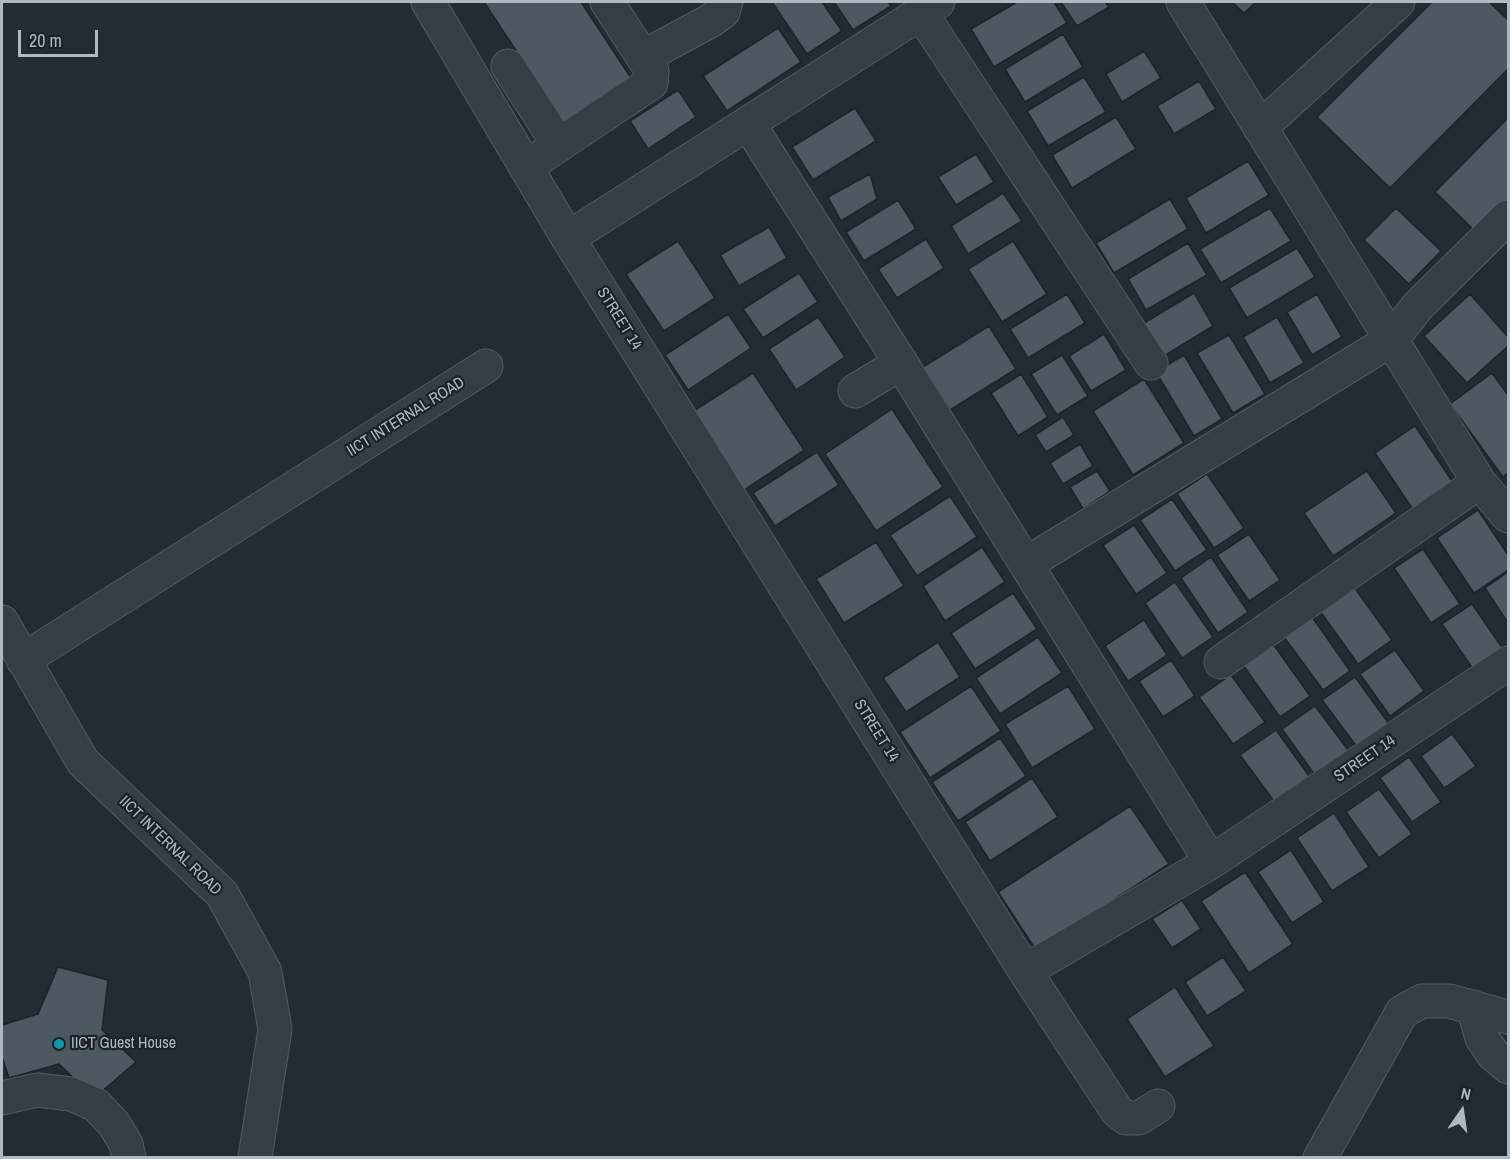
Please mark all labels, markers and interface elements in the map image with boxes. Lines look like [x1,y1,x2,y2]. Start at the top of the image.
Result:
scale bar [21,18,100,56]
text: 20 m [29,28,62,53]
street label: STREET 14 [592,284,646,354]
street label: IICT INTERNAL ROAD [344,373,468,461]
street label: STREET 14 [849,696,903,766]
street label: STREET 14 [1331,731,1399,787]
street label: IICT INTERNAL ROAD [115,792,225,900]
place label: IICT Guest House [71,1034,176,1054]
marker: IICT Guest House [52,1037,66,1051]
north arrow [1432,1081,1492,1141]
text: N [1459,1082,1473,1105]

